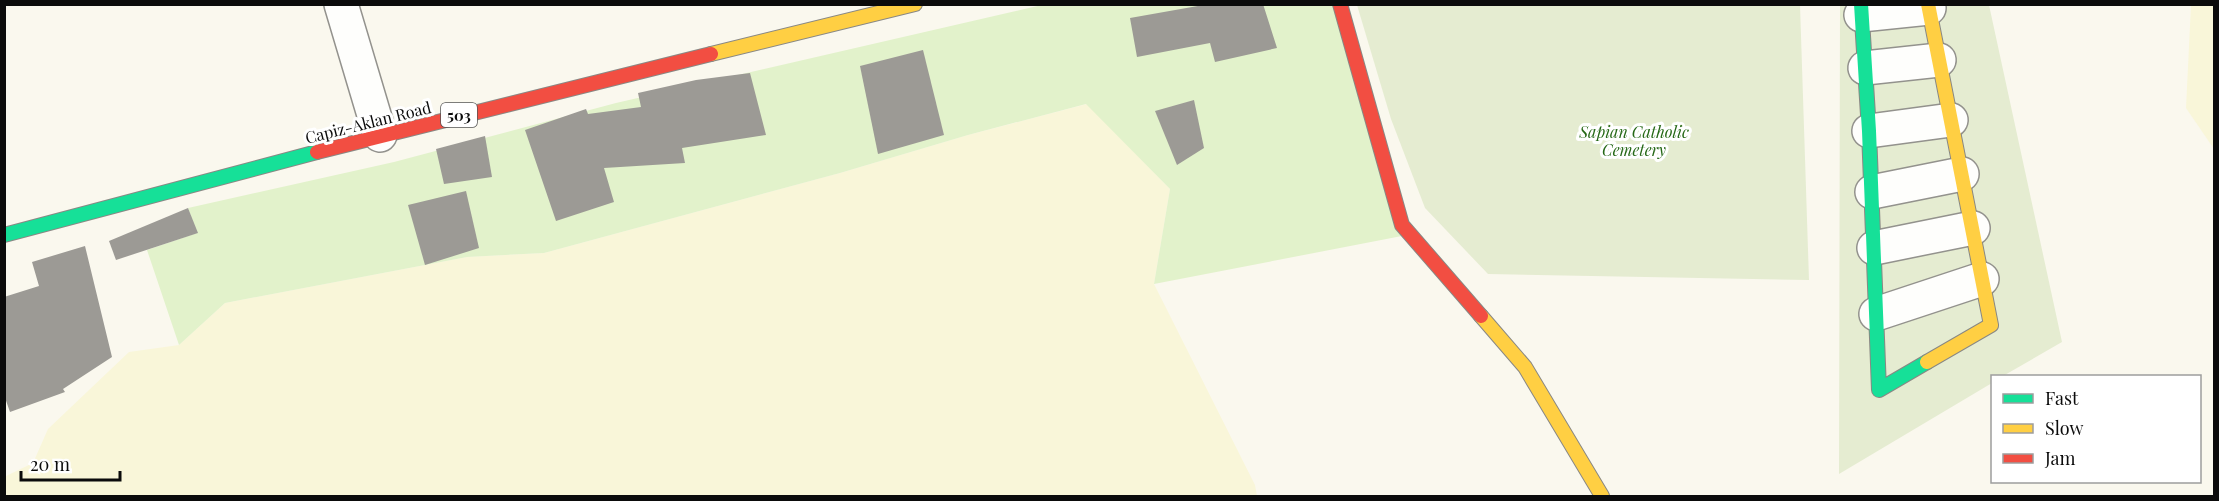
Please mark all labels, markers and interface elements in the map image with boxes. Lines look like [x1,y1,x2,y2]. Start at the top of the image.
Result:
street label: Capiz-Aklan Road [303,96,433,148]
road number: 503 [441,103,477,127]
park label: Sapian Catholic Cemetery [1578,121,1689,160]
legend [1991,375,2201,483]
text: Fast [2045,386,2079,410]
text: Slow [2045,416,2083,440]
scale bar [21,444,120,482]
text: Jam [2044,446,2075,470]
text: 20 m [30,452,70,476]

